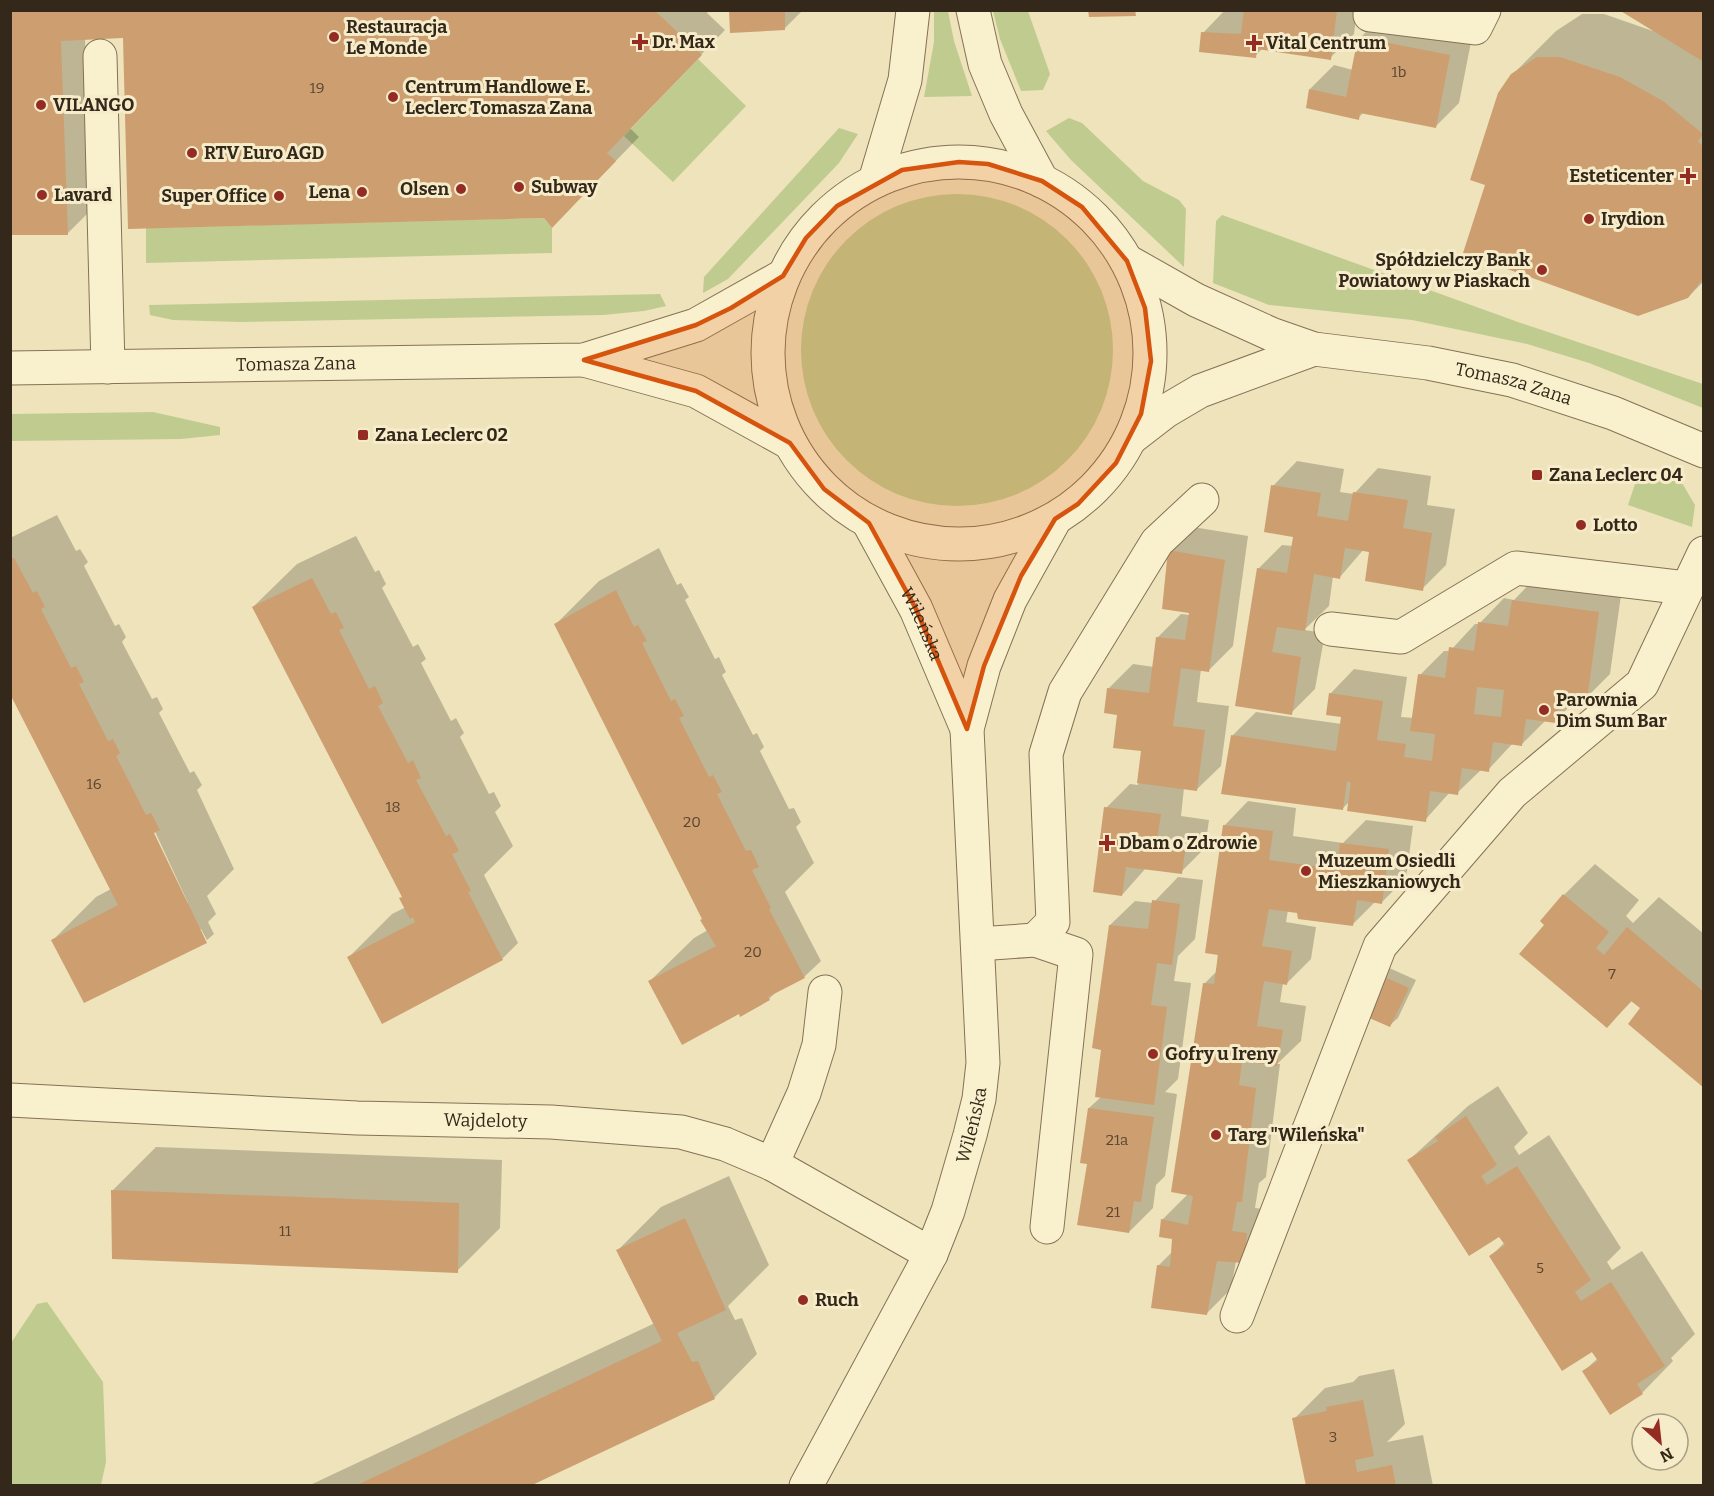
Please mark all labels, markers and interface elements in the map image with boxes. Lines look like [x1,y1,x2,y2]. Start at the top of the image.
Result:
place label: Restauracja Le Monde [346,16,447,59]
marker: Restauracja Le Monde [327,30,341,44]
place label: Dr. Max [652,31,716,53]
place label: Vital Centrum [1266,32,1386,54]
marker: Dr. Max [633,35,647,49]
marker: Vital Centrum [1247,36,1261,50]
house number: 1b [1392,63,1406,81]
place label: Centrum Handlowe E. Leclerc Tomasza Zana [405,76,592,119]
house number: 19 [310,79,324,97]
marker: Centrum Handlowe E. Leclerc Tomasza Zana [386,90,400,104]
place label: VILANGO [53,94,134,116]
marker: VILANGO [34,98,48,112]
place label: RTV Euro AGD [204,142,325,164]
marker: RTV Euro AGD [185,146,199,160]
place label: Esteticenter [1569,165,1675,187]
marker: Esteticenter [1679,167,1697,185]
place label: Subway [531,176,599,198]
place label: Olsen [400,178,449,200]
marker: Subway [512,180,526,194]
place label: Lena [309,181,350,203]
marker: Olsen [454,182,468,196]
place label: Lavard [54,184,112,206]
place label: Super Office [161,185,267,207]
marker: Lena [355,185,369,199]
marker: Lavard [35,188,49,202]
marker: Super Office [272,189,286,203]
place label: Irydion [1601,208,1665,230]
marker: Irydion [1582,212,1596,226]
place label: Spółdzielczy Bank Powiatowy w Piaskach [1338,249,1531,292]
marker: Spółdzielczy Bank Powiatowy w Piaskach [1535,263,1549,277]
street label: Tomasza Zana [236,352,356,376]
street label: Tomasza Zana [1453,358,1575,410]
place label: Zana Leclerc 02 [375,424,508,446]
marker: Zana Leclerc 02 [356,428,370,442]
place label: Zana Leclerc 04 [1549,464,1683,486]
marker: Zana Leclerc 04 [1530,468,1544,482]
place label: Lotto [1593,514,1638,536]
marker: Lotto [1574,518,1588,532]
street label: Wileńska [895,584,948,664]
place label: Parownia Dim Sum Bar [1556,689,1668,732]
marker: Parownia Dim Sum Bar [1537,703,1551,717]
house number: 16 [87,775,102,793]
house number: 18 [385,798,401,816]
house number: 20 [683,813,701,831]
place label: Dbam o Zdrowie [1119,832,1257,854]
marker: Dbam o Zdrowie [1100,836,1114,850]
place label: Muzeum Osiedli Mieszkaniowych [1318,850,1461,893]
marker: Muzeum Osiedli Mieszkaniowych [1299,864,1313,878]
house number: 20 [744,943,762,961]
house number: 7 [1608,965,1616,983]
place label: Gofry u Ireny [1165,1043,1278,1065]
marker: Gofry u Ireny [1146,1047,1160,1061]
street label: Wileńska [951,1086,991,1166]
street label: Wajdeloty [443,1109,528,1133]
place label: Targ "Wileńska" [1228,1124,1365,1146]
marker: Targ "Wileńska" [1209,1128,1223,1142]
house number: 21a [1106,1131,1128,1149]
house number: 21 [1106,1203,1120,1221]
house number: 11 [279,1222,291,1240]
house number: 5 [1536,1259,1544,1277]
place label: Ruch [815,1289,859,1311]
marker: Ruch [796,1293,810,1307]
north arrow [1630,1412,1690,1472]
house number: 3 [1329,1428,1337,1446]
text: N [1657,1444,1676,1466]

